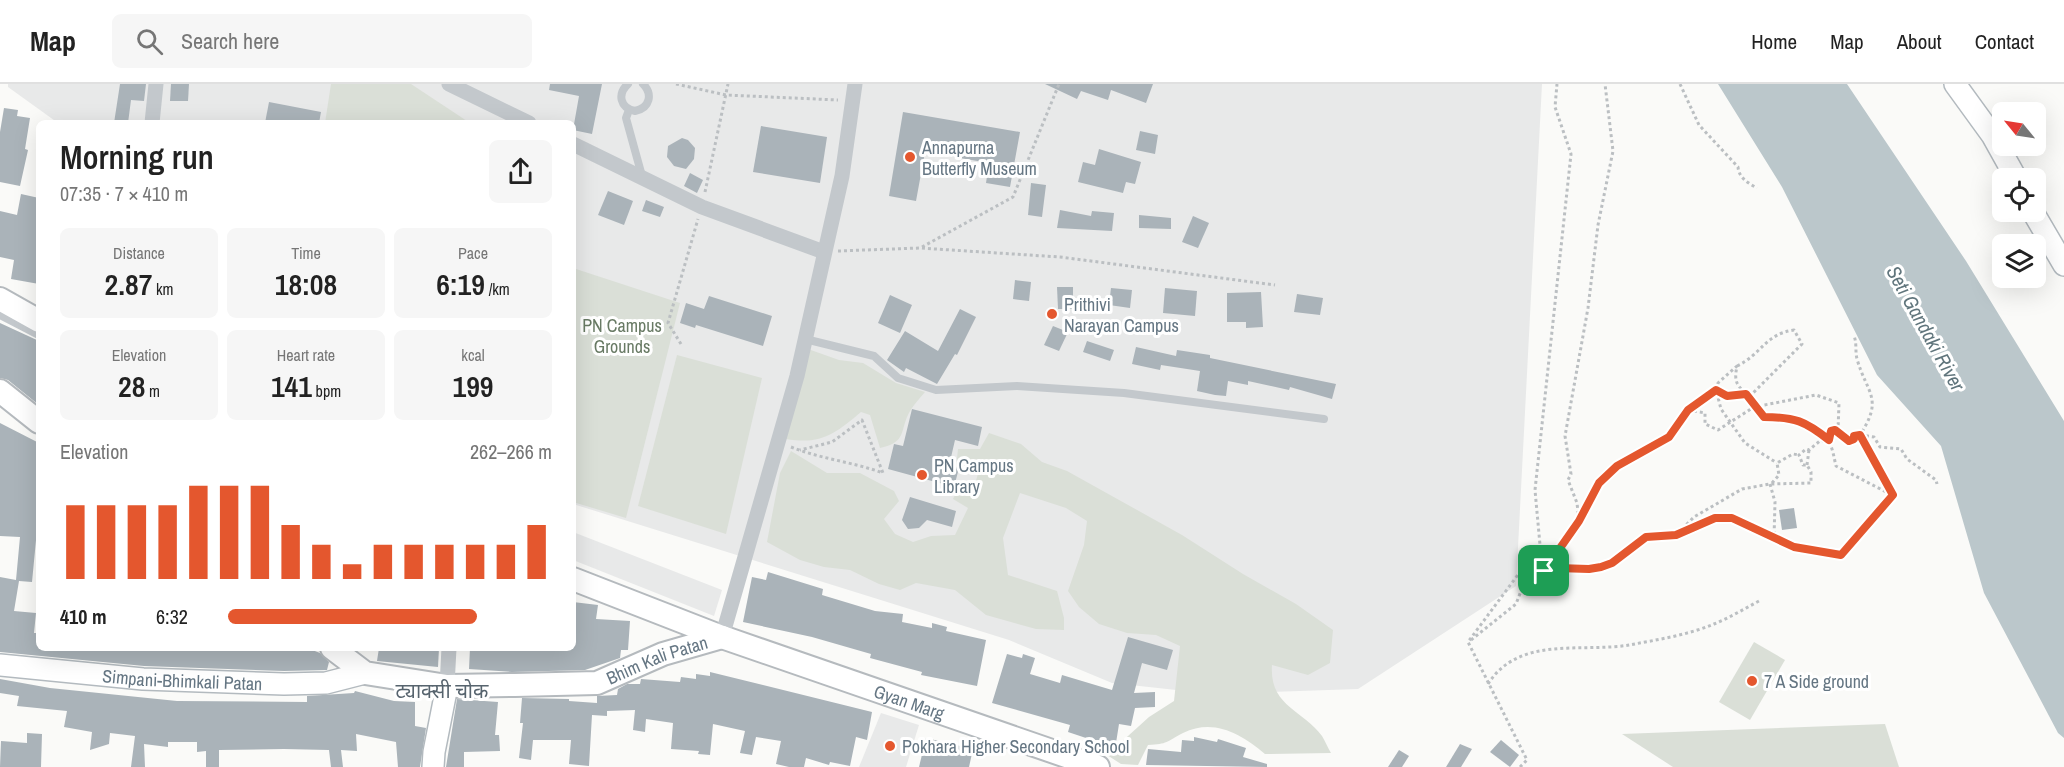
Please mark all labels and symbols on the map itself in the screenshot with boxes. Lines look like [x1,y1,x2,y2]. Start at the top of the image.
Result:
north arrow [1992,102,2046,156]
place label: Annapurna Butterfly Museum [921,135,1037,181]
marker: Annapurna Butterfly Museum [903,150,917,164]
water label: Seti Gandaki River [1880,260,1972,396]
place label: Prithivi Narayan Campus [1064,292,1179,338]
marker: Prithivi Narayan Campus [1045,307,1059,321]
park label: PN Campus Grounds [582,313,662,359]
place label: PN Campus Library [934,453,1014,499]
marker: PN Campus Library [915,468,929,482]
pin [1518,545,1569,596]
street label: Bhim Kali Patan [602,629,711,690]
street label: Simpani-Bhimkali Patan [101,663,263,696]
place label: 7 A Side ground [1764,669,1869,694]
marker: 7 A Side ground [1745,674,1759,688]
district label: ट्याक्सी चोक [396,677,489,704]
street label: Gyan Marg [871,678,949,726]
place label: Pokhara Higher Secondary School [902,734,1129,759]
marker: Pokhara Higher Secondary School [883,739,897,753]

